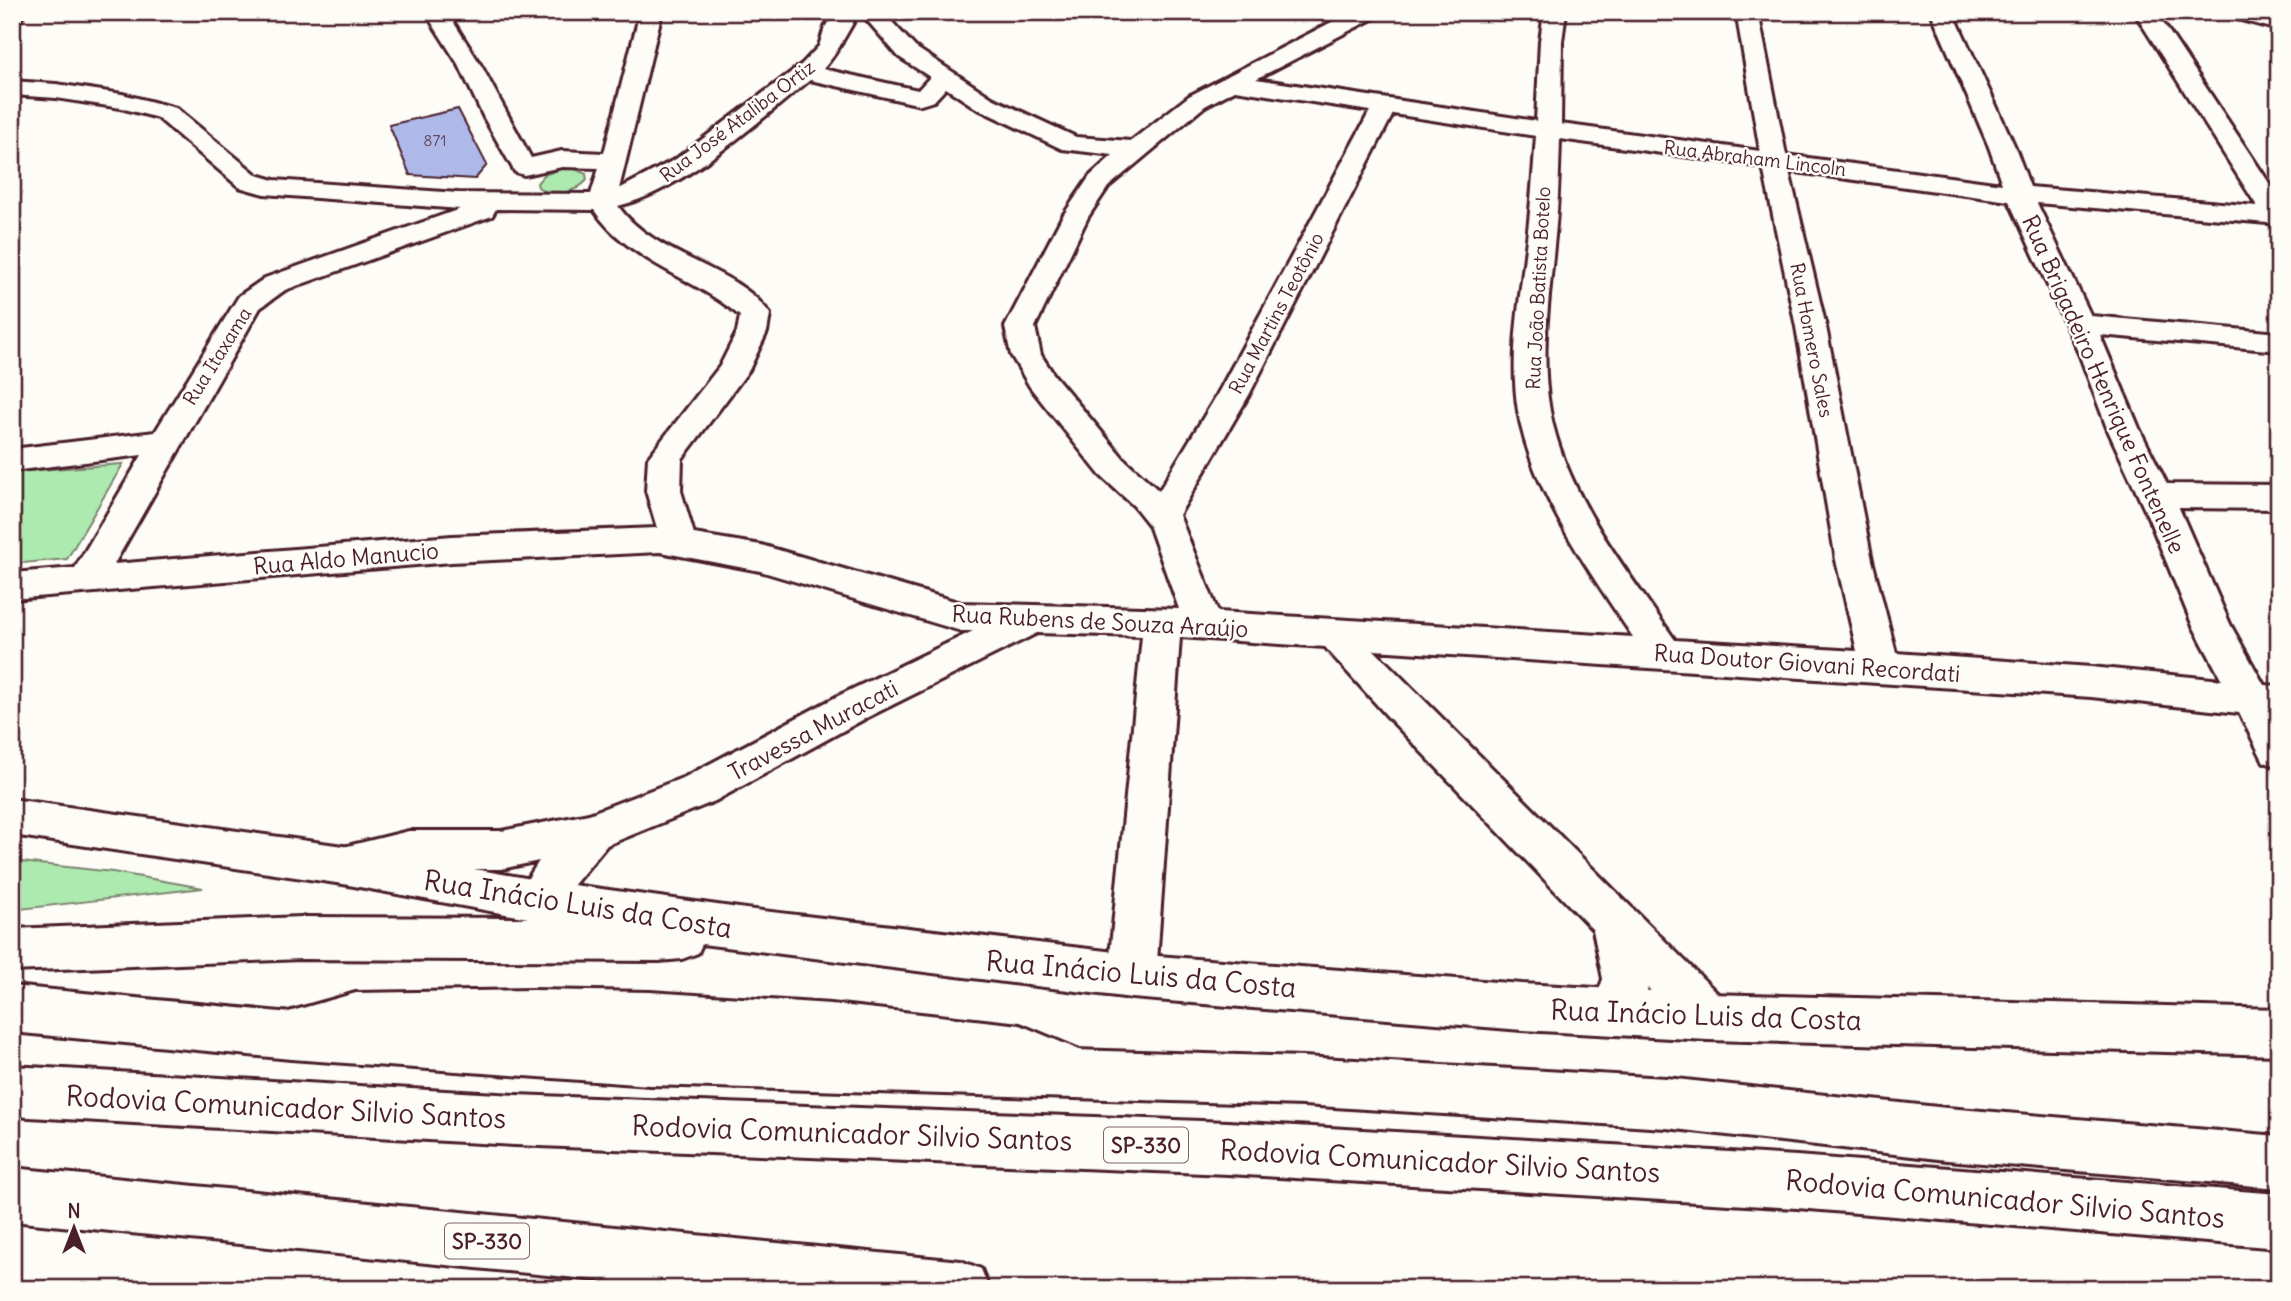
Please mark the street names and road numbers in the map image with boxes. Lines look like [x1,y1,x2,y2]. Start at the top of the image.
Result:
street label: Rua José Ataliba Ortiz [655,55,819,187]
street label: Rua Abraham Lincoln [1662,135,1848,181]
street label: Rua João Batista Botelo [1521,186,1555,390]
street label: Rua Brigadeiro Henrique Fontenelle [2016,210,2192,558]
street label: Rua Martins Teotônio [1223,228,1329,398]
street label: Rua Homero Sales [1785,261,1839,419]
street label: Rua Itaxama [177,303,257,409]
street label: Rua Aldo Manucio [252,535,440,581]
street label: Rua Rubens de Souza Araújo [951,599,1249,643]
street label: Rua Doutor Giovani Recordati [1653,638,1961,688]
street label: Travessa Muracati [723,673,903,787]
street label: Rua Inácio Luis da Costa [421,862,735,946]
street label: Rua Inácio Luis da Costa [984,942,1298,1006]
street label: Rua Inácio Luis da Costa [1550,992,1862,1038]
street label: Rodovia Comunicador Silvio Santos [65,1077,507,1137]
street label: Rodovia Comunicador Silvio Santos [631,1107,1073,1159]
road number: SP-330 [1104,1128,1188,1162]
street label: Rodovia Comunicador Silvio Santos [1219,1131,1661,1191]
street label: Rodovia Comunicador Silvio Santos [1784,1162,2226,1236]
road number: SP-330 [445,1224,529,1258]

